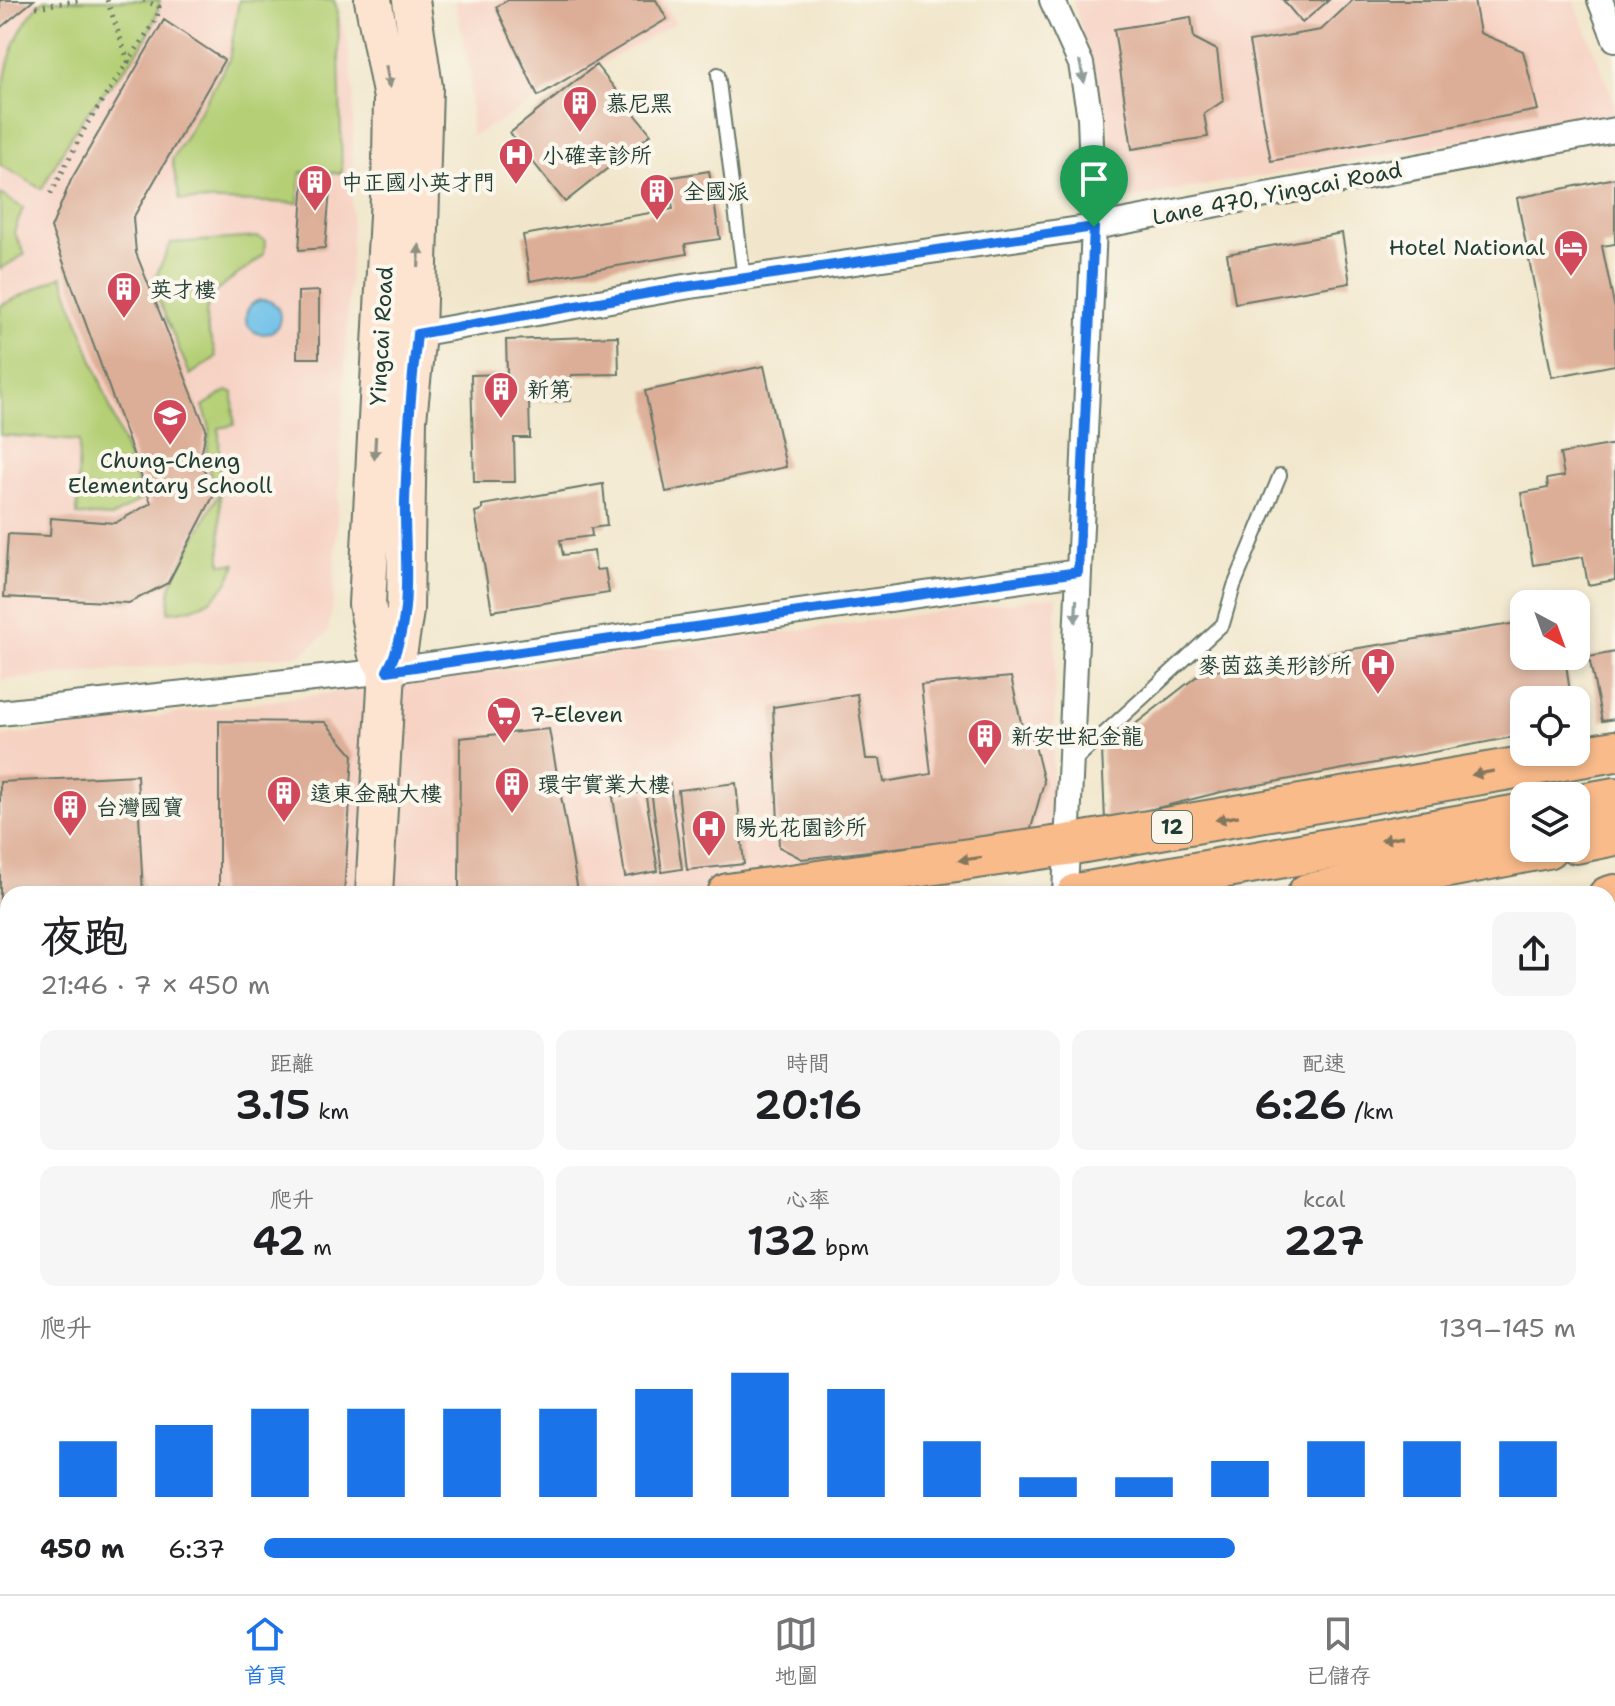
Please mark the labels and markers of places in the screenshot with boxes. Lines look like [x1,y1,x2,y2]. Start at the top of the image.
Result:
building icon: 慕尼黑 [561,84,599,134]
place label: 慕尼黑 [606,89,672,118]
hospital icon: 小確幸診所 [497,136,535,186]
place label: 小確幸診所 [542,141,652,170]
pin [1060,145,1128,227]
building icon: 中正國小英才門 [296,163,334,213]
place label: 中正國小英才門 [341,168,495,197]
building icon: 全國派 [638,172,676,222]
place label: 全國派 [683,177,749,206]
hotel icon: Hotel National [1552,228,1590,278]
place label: Hotel National [1389,233,1545,262]
building icon: 英才樓 [105,270,143,320]
place label: 英才樓 [150,275,216,304]
building icon: 新第 [482,370,520,420]
place label: 新第 [527,375,571,404]
school or university icon: Chung-Cheng Elementary Schooll [151,397,189,447]
place label: Chung-Cheng Elementary Schooll [68,446,273,500]
hospital icon: 麥茵茲美形診所 [1359,646,1397,696]
place label: 麥茵茲美形診所 [1198,651,1352,680]
supermarket icon: 7-Eleven [485,695,523,745]
place label: 7-Eleven [530,700,623,729]
building icon: 新安世紀金龍 [966,717,1004,767]
place label: 新安世紀金龍 [1011,722,1143,751]
building icon: 環宇實業大樓 [493,765,531,815]
place label: 環宇實業大樓 [538,770,670,799]
building icon: 遠東金融大樓 [265,774,303,824]
place label: 遠東金融大樓 [310,779,442,808]
building icon: 台灣國寶 [51,788,89,838]
place label: 台灣國寶 [96,793,184,822]
hospital icon: 陽光花園診所 [690,808,728,858]
place label: 陽光花園診所 [735,813,867,842]

